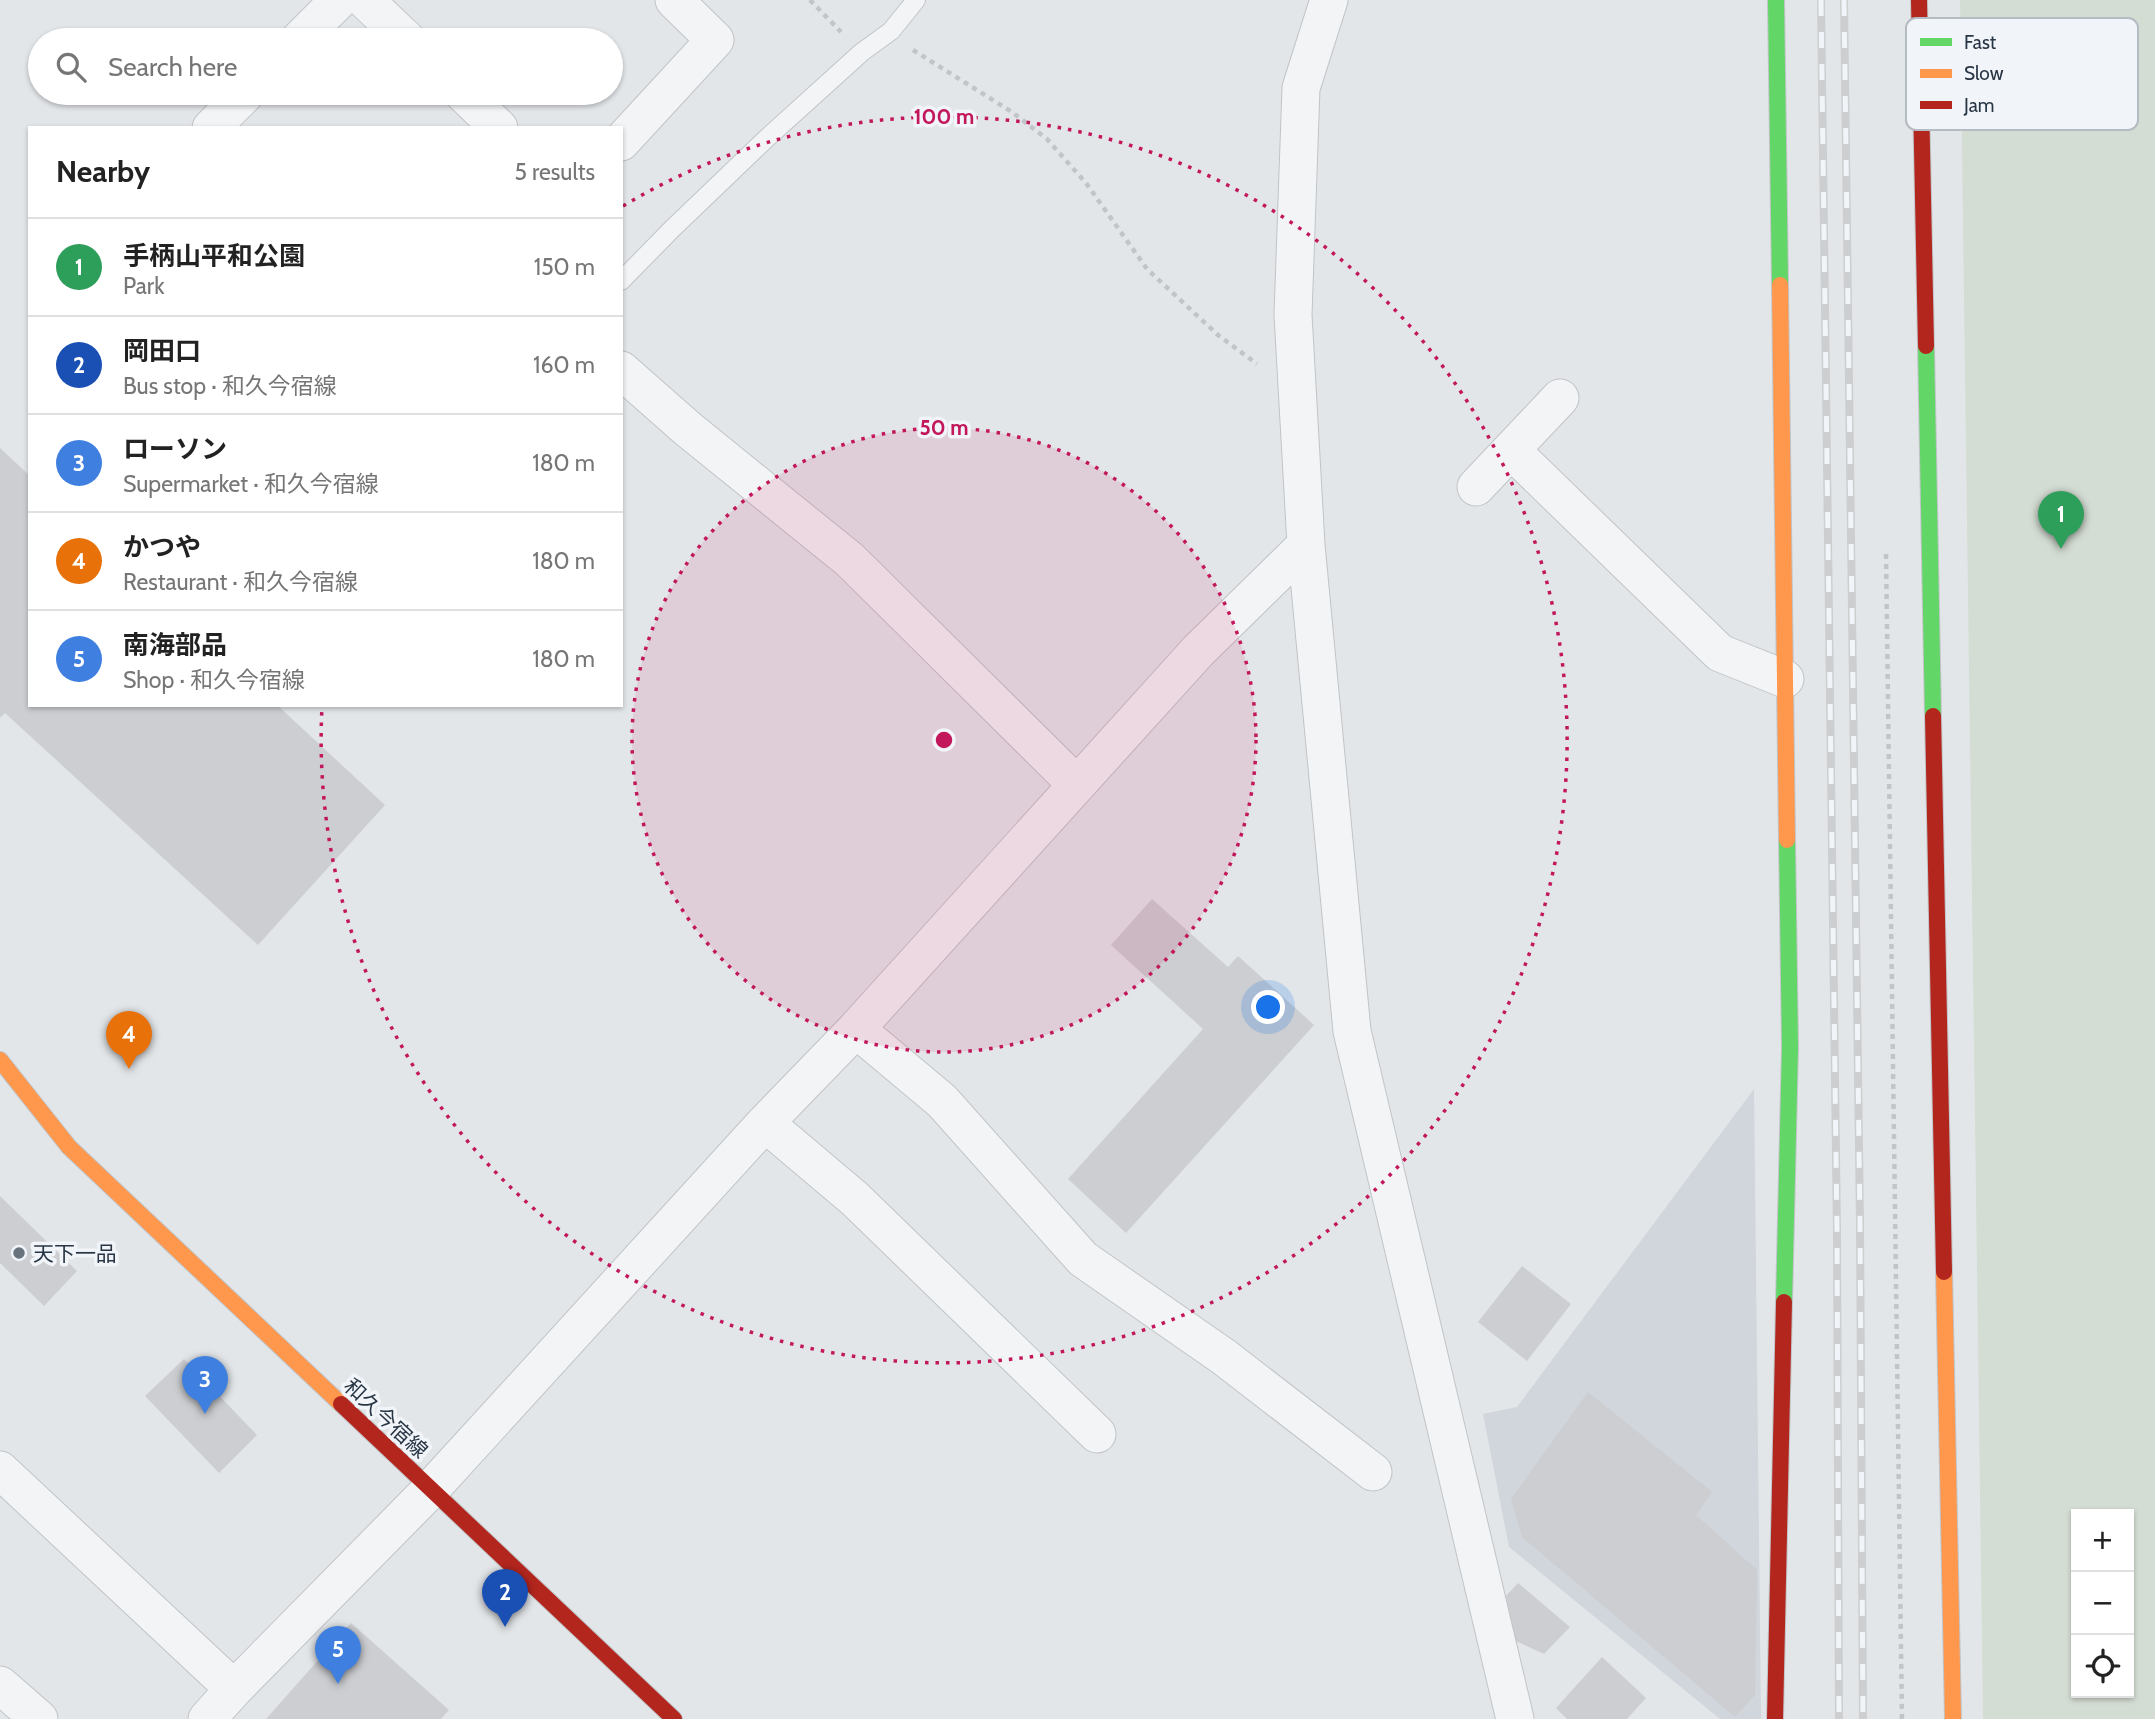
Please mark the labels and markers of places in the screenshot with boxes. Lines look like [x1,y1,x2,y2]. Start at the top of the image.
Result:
pin: 1 [2038,491,2084,549]
centre of rings [932,728,956,752]
pin: 4 [106,1011,152,1069]
place label: 天下一品 [33,1241,117,1266]
marker: 天下一品 [11,1245,27,1261]
pin: 3 [182,1356,228,1414]
pin: 2 [482,1569,528,1627]
pin: 5 [315,1626,361,1684]

